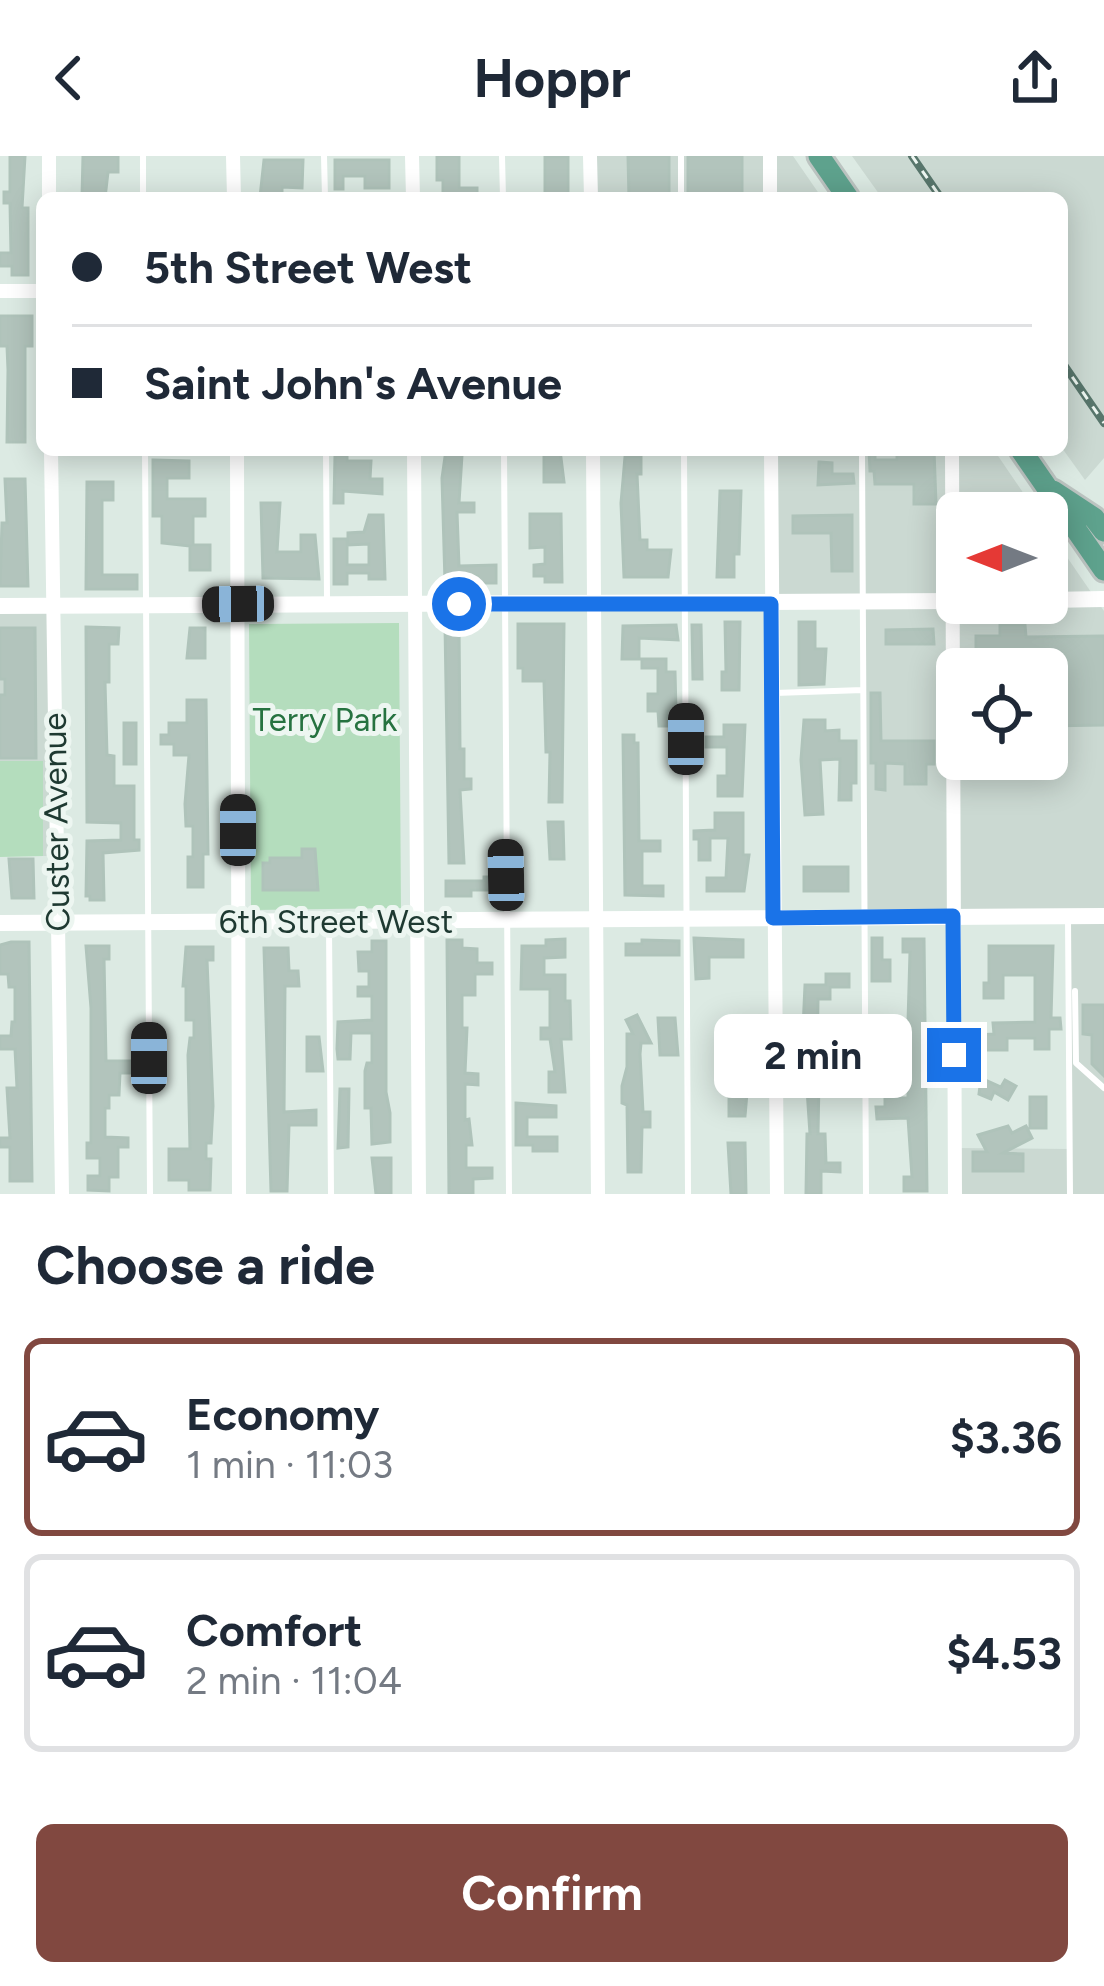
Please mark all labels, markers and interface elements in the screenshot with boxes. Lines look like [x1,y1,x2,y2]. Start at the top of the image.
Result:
icon: back [36,45,102,111]
icon: share [1002,45,1068,111]
text: Hoppr [473,46,631,111]
text: 5th Street West [144,240,472,294]
text: Saint John's Avenue [144,356,562,410]
north arrow [936,492,1068,624]
map controls [936,492,1068,780]
route start [432,577,486,631]
car [202,585,274,623]
button: locate [936,648,1068,780]
park label: Terry Park [253,700,397,739]
car [668,703,704,775]
street label: Custer Avenue [35,712,77,932]
car [220,794,256,866]
car [487,839,525,911]
street label: 6th Street West [219,902,453,941]
callout: 2 min [714,1013,912,1097]
car [131,1022,167,1094]
route end [927,1028,981,1082]
text: 2 min [764,1032,862,1079]
text: Choose a ride [36,1233,375,1298]
icon: car [42,1383,150,1491]
text: Economy [186,1387,379,1441]
text: $3.36 [950,1410,1062,1464]
text: 1 min · 11:03 [186,1441,393,1488]
icon: car [42,1599,150,1707]
text: Comfort [186,1603,362,1657]
text: $4.53 [946,1626,1062,1680]
text: 2 min · 11:04 [186,1657,402,1704]
button: Confirm [36,1824,1068,1962]

